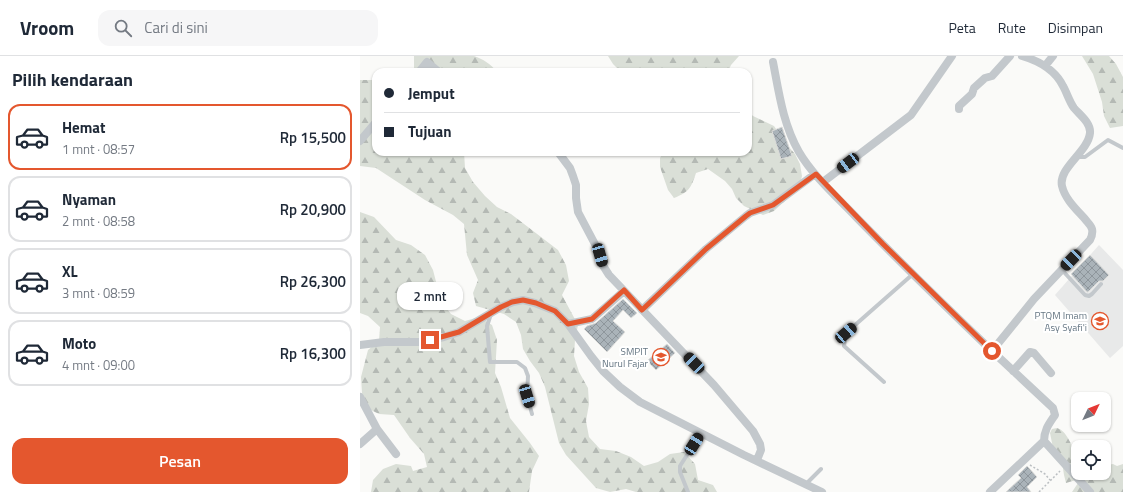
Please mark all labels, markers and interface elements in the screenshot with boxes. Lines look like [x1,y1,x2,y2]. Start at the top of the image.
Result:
search box [98,10,378,46]
text: Vroom [20,13,74,42]
text: Cari di sini [144,16,208,39]
icon: search [112,17,134,39]
text: Peta [949,17,976,38]
text: Rute [998,17,1026,38]
text: Disimpan [1048,17,1103,38]
text: Pilih kendaraan [12,66,133,93]
text: Jemput [408,82,455,105]
text: Hemat [62,116,105,139]
icon: car [14,119,50,155]
text: Tujuan [408,120,452,143]
text: Rp 15,500 [280,126,346,149]
text: 1 mnt · 08:57 [62,139,135,159]
car [835,151,861,175]
text: Nyaman [62,188,116,211]
icon: car [14,191,50,227]
text: Rp 20,900 [280,198,346,221]
text: 2 mnt · 08:58 [62,211,135,231]
car [591,242,609,268]
car [1058,247,1084,273]
text: XL [62,260,78,283]
icon: car [14,263,50,299]
text: Rp 26,300 [280,270,346,293]
callout: 2 mnt [397,282,463,310]
text: 3 mnt · 08:59 [62,283,135,303]
text: 2 mnt [414,286,446,306]
place label: PTQM Imam Asy Syafi'i [1035,308,1087,335]
school or university icon: PTQM Imam Asy Syafi'i [1090,311,1110,331]
car [833,321,859,345]
route end [421,331,439,349]
text: Moto [62,332,96,355]
icon: car [14,335,50,371]
text: Rp 16,300 [280,342,346,365]
route start [983,342,1001,360]
place label: SMPIT Nurul Fajar [602,344,649,371]
school or university icon: SMPIT Nurul Fajar [651,347,671,367]
car [681,350,707,376]
text: 4 mnt · 09:00 [62,355,135,375]
car [518,383,536,409]
north arrow [1071,392,1111,432]
map controls [1071,392,1111,480]
car [683,431,705,457]
button: Pesan [12,438,348,484]
button: locate [1071,440,1111,480]

